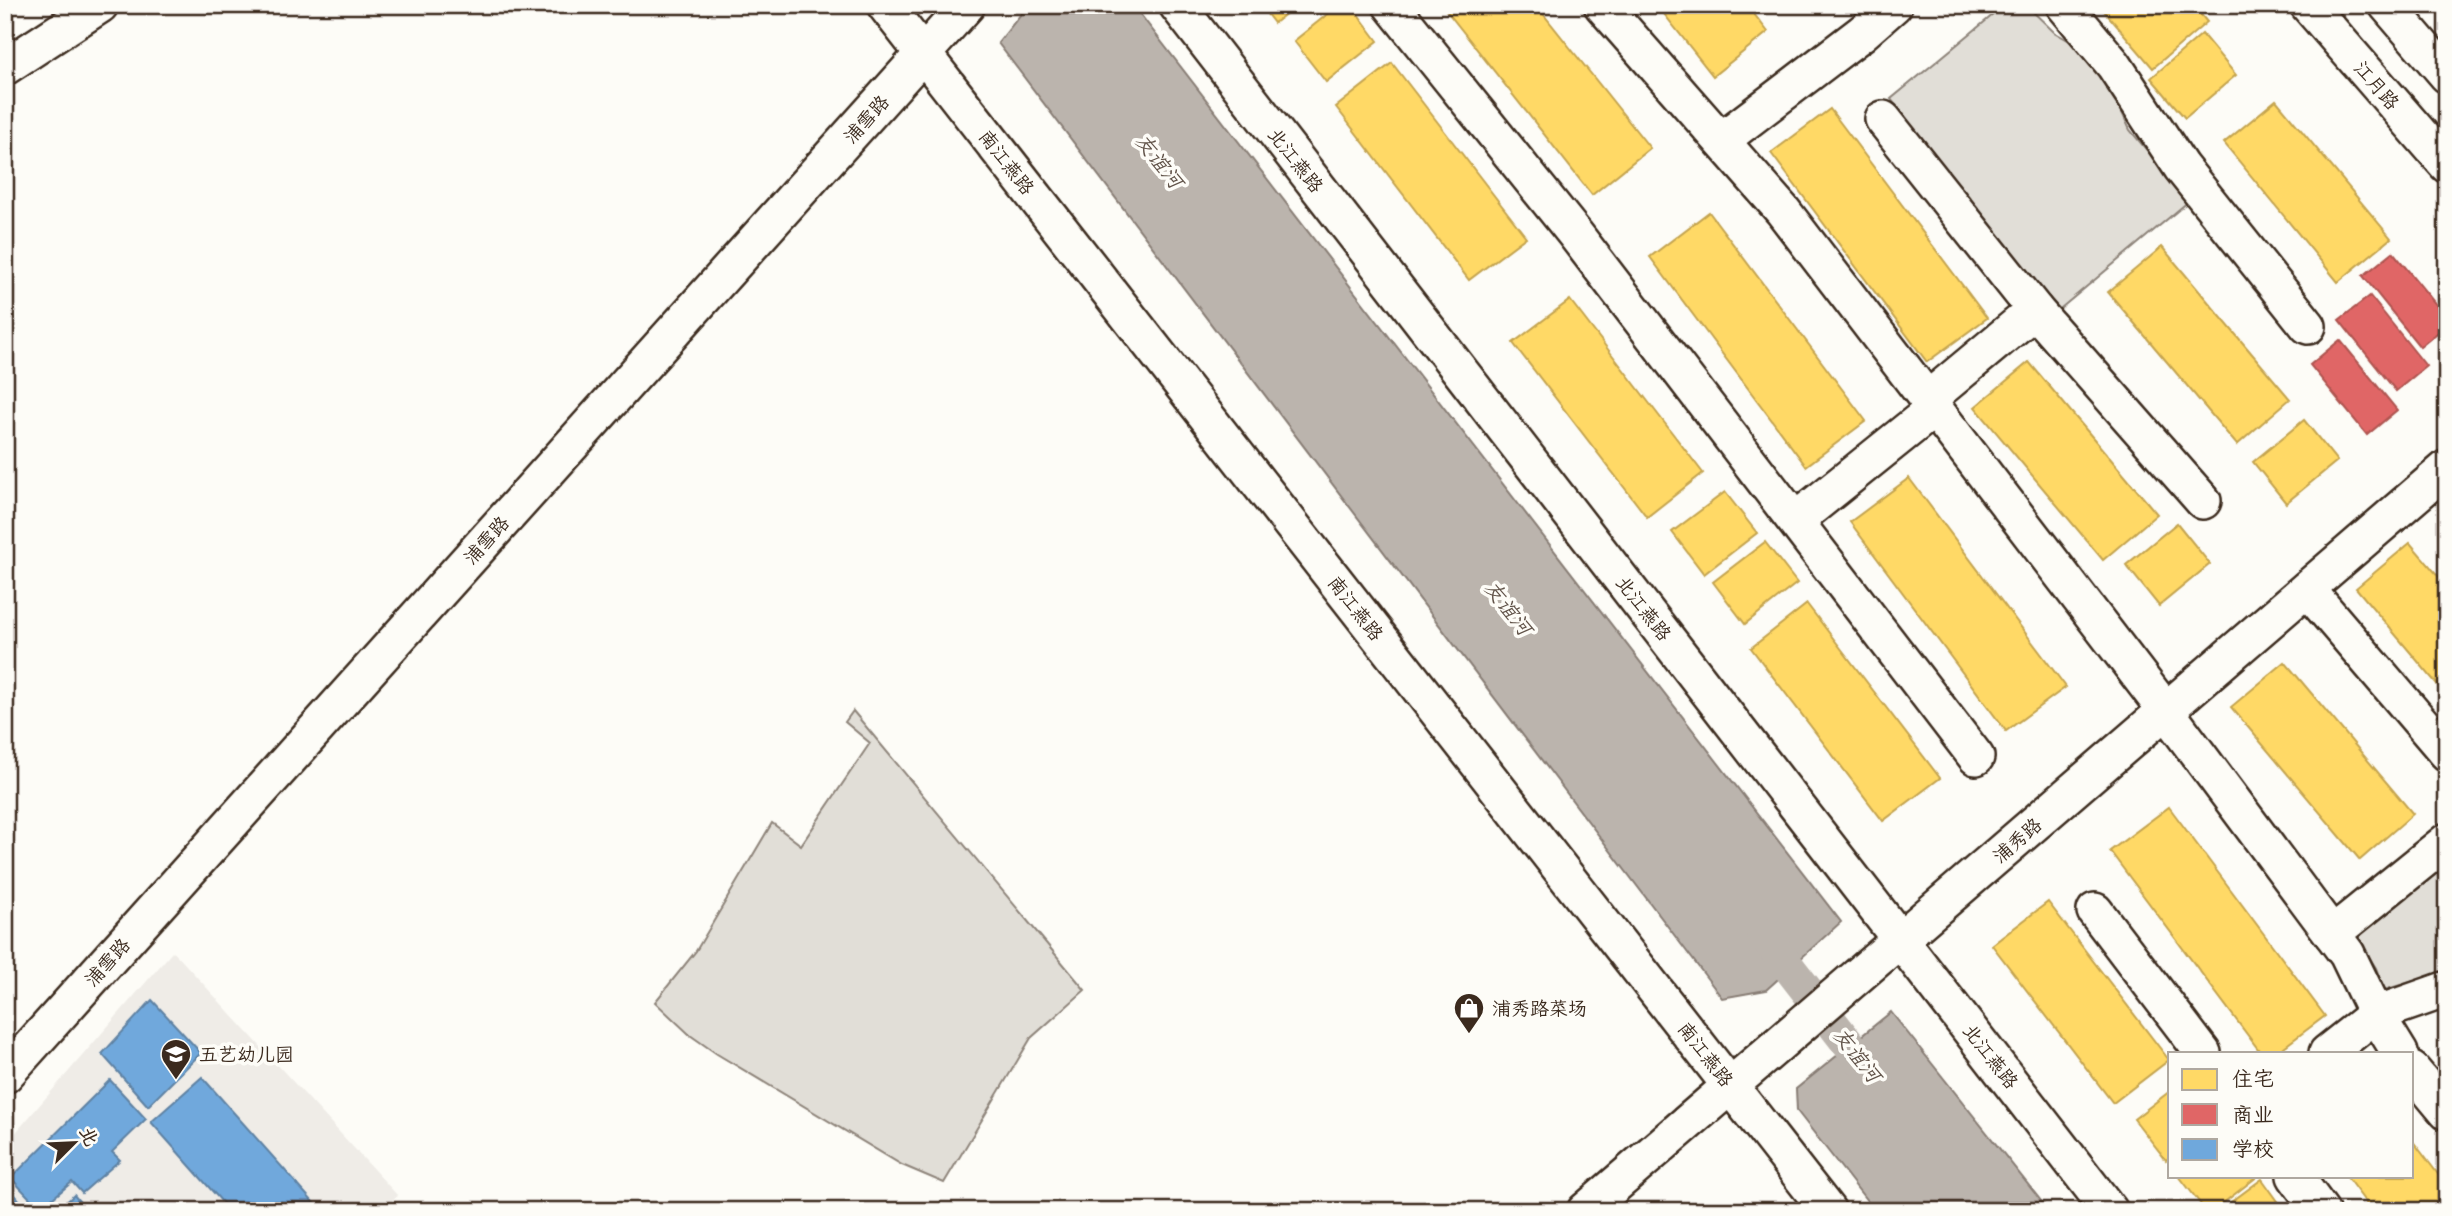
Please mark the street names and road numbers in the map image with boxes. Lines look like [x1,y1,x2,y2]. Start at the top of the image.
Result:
street label: 江月路 [2347,56,2405,116]
street label: 浦雪路 [838,90,896,150]
street label: 北江燕路 [1261,123,1329,199]
street label: 南江燕路 [972,125,1040,201]
street label: 浦雪路 [458,511,516,571]
street label: 南江燕路 [1321,571,1389,647]
street label: 北江燕路 [1609,571,1677,647]
street label: 浦秀路 [1988,812,2048,870]
street label: 浦雪路 [79,933,137,993]
street label: 南江燕路 [1671,1017,1739,1093]
street label: 北江燕路 [1956,1019,2024,1095]

